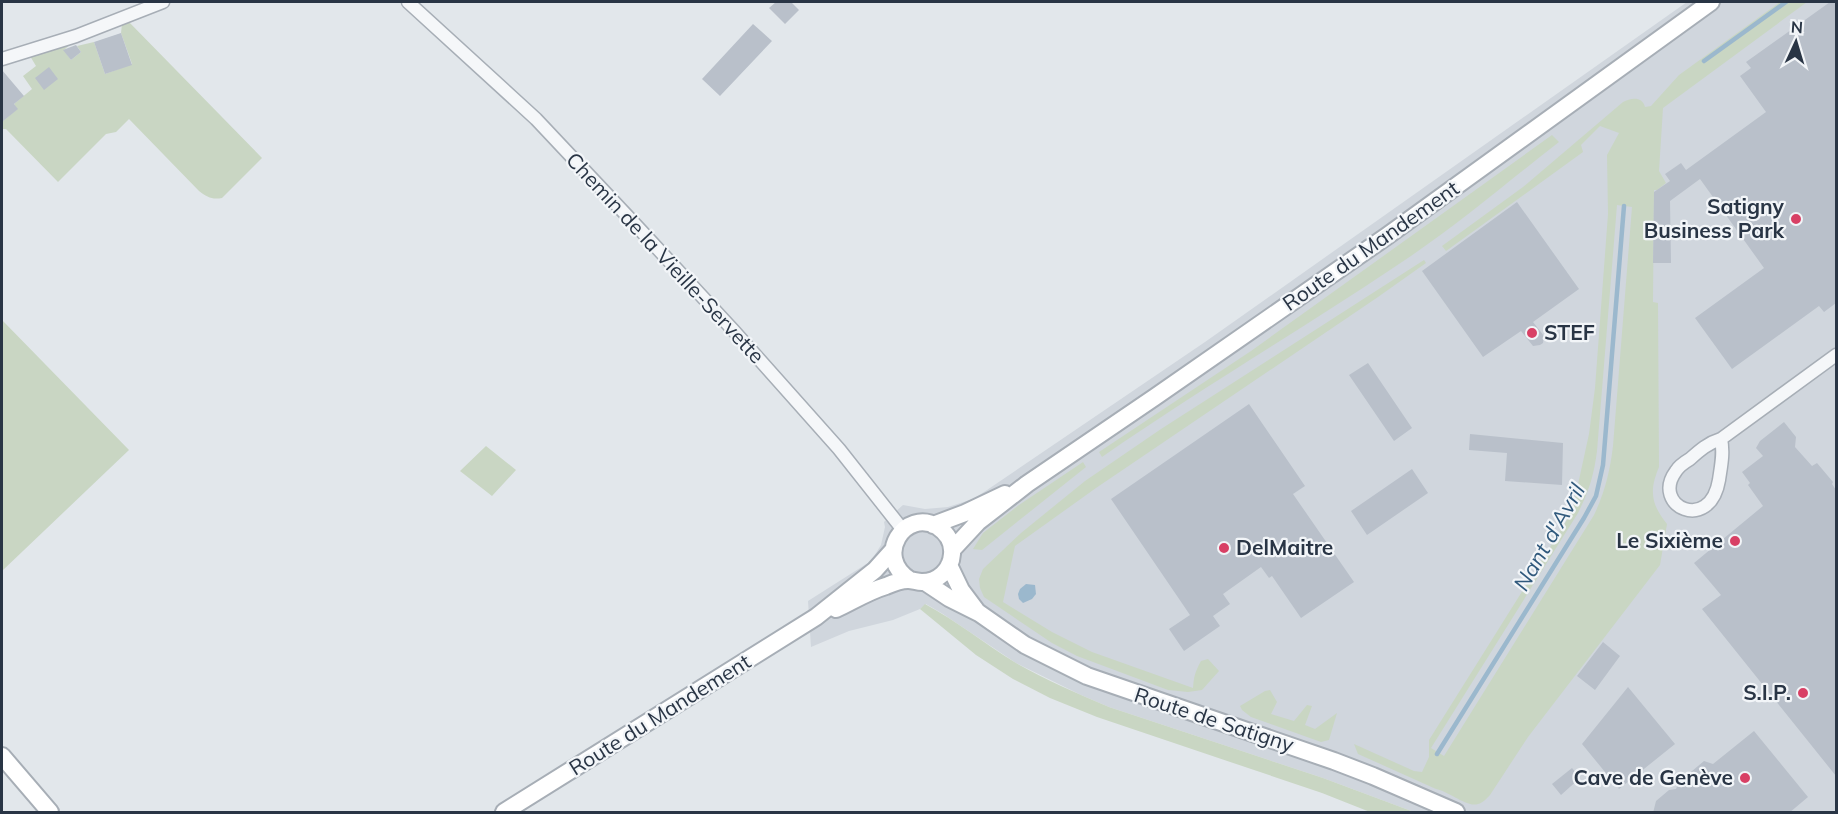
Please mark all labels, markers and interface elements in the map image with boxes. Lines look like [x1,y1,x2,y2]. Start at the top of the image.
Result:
north arrow [1766,12,1826,72]
text: N [1790,17,1804,37]
street label: Chemin de la Vieille-Servette [561,146,770,368]
street label: Route du Mandement [1277,175,1464,316]
place label: Satigny Business Park [1644,193,1785,243]
marker: Satigny Business Park [1789,212,1803,226]
place label: STEF [1544,319,1595,345]
marker: STEF [1525,326,1539,340]
water label: Nant d'Avril [1507,477,1591,596]
place label: Le Sixième [1616,527,1723,553]
place label: DelMaitre [1236,534,1333,560]
marker: Le Sixième [1728,534,1742,548]
marker: DelMaitre [1217,541,1231,555]
street label: Route du Mandement [564,648,755,781]
place label: S.I.P. [1743,679,1791,705]
street label: Route de Satigny [1131,681,1297,757]
marker: S.I.P. [1796,686,1810,700]
place label: Cave de Genève [1574,764,1733,790]
marker: Cave de Genève [1738,771,1752,785]

